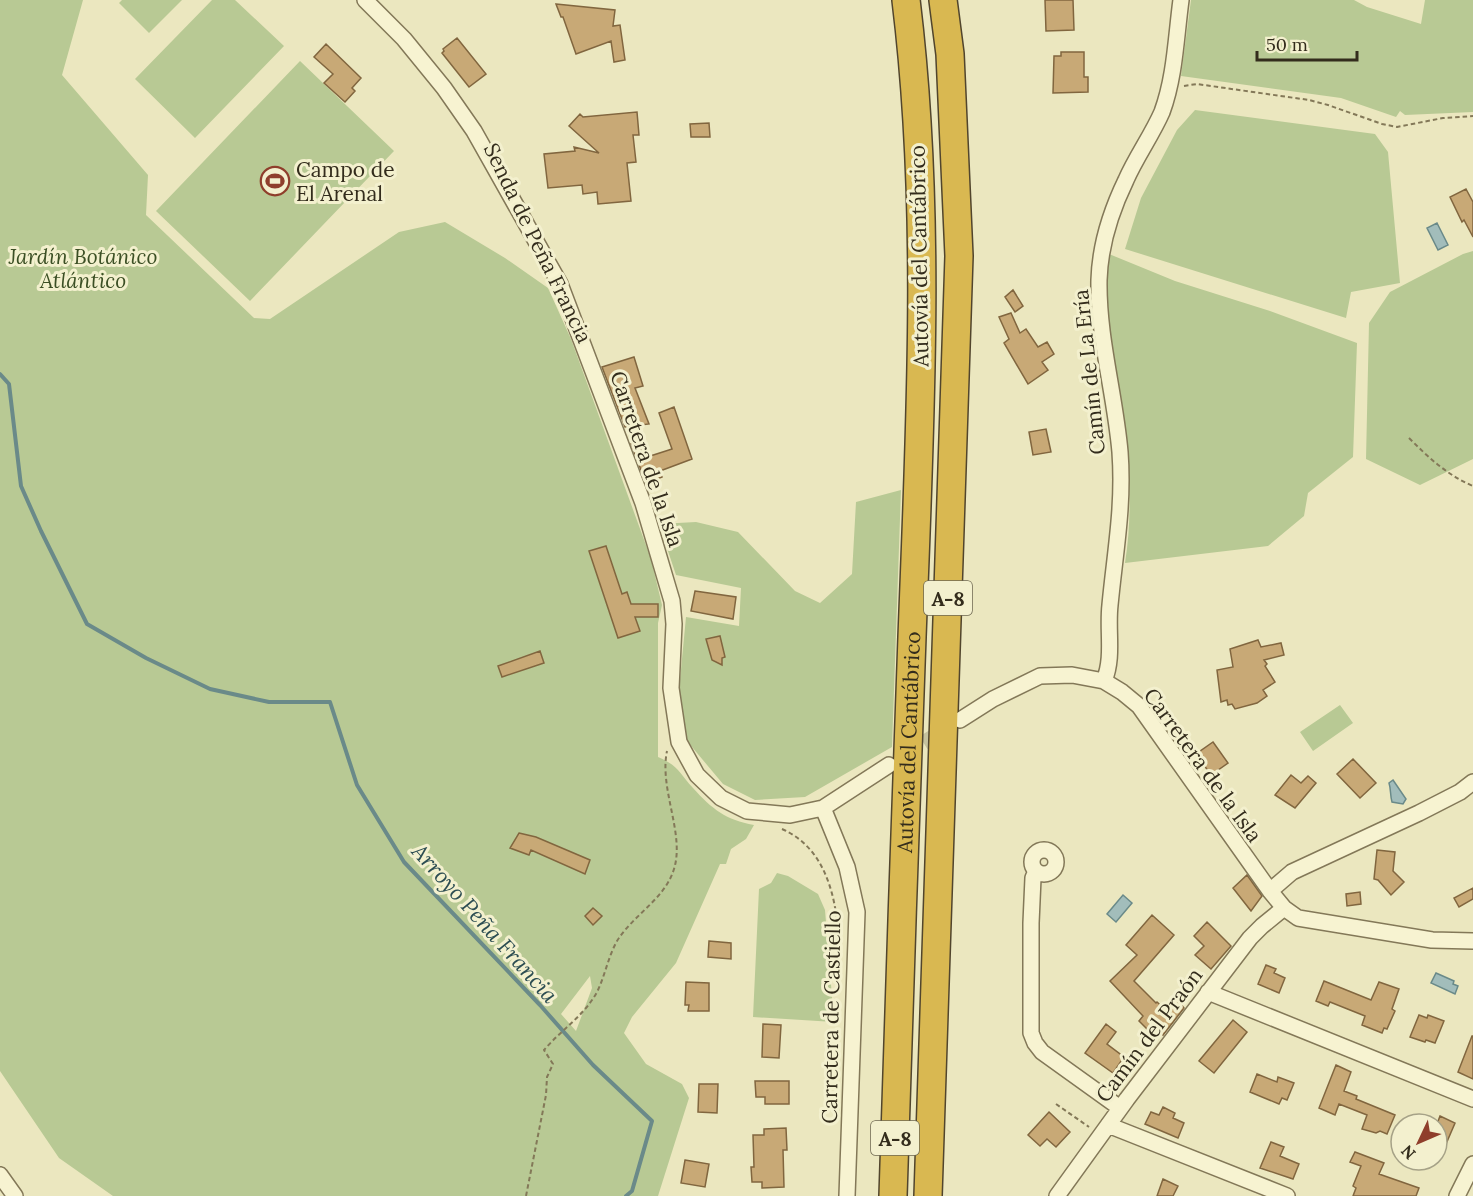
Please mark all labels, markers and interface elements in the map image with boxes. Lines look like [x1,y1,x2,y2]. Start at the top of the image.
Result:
scale bar [1257,24,1358,62]
text: 50 m [1266,33,1308,56]
street label: Senda de Peña Francia [478,139,598,348]
street label: Autovía del Cantábrico [904,145,934,368]
place label: Campo de El Arenal [296,156,395,207]
sports icon: Campo de El Arenal [259,165,291,197]
park label: Jardín Botánico Atlántico [8,243,157,294]
street label: Camín de La Ería [1067,288,1111,456]
street label: Carretera de la Isla [604,367,690,551]
road number: A-8 [924,581,972,615]
street label: Autovía del Cantábrico [891,631,926,855]
street label: Carretera de la Isla [1138,683,1268,848]
water label: Arroyo Peña Francia [405,837,565,1009]
street label: Carretera de Castiello [816,910,846,1124]
street label: Camín del Praón [1090,962,1208,1107]
north arrow [1389,1112,1449,1172]
road number: A-8 [871,1121,919,1155]
text: N [1397,1141,1420,1164]

